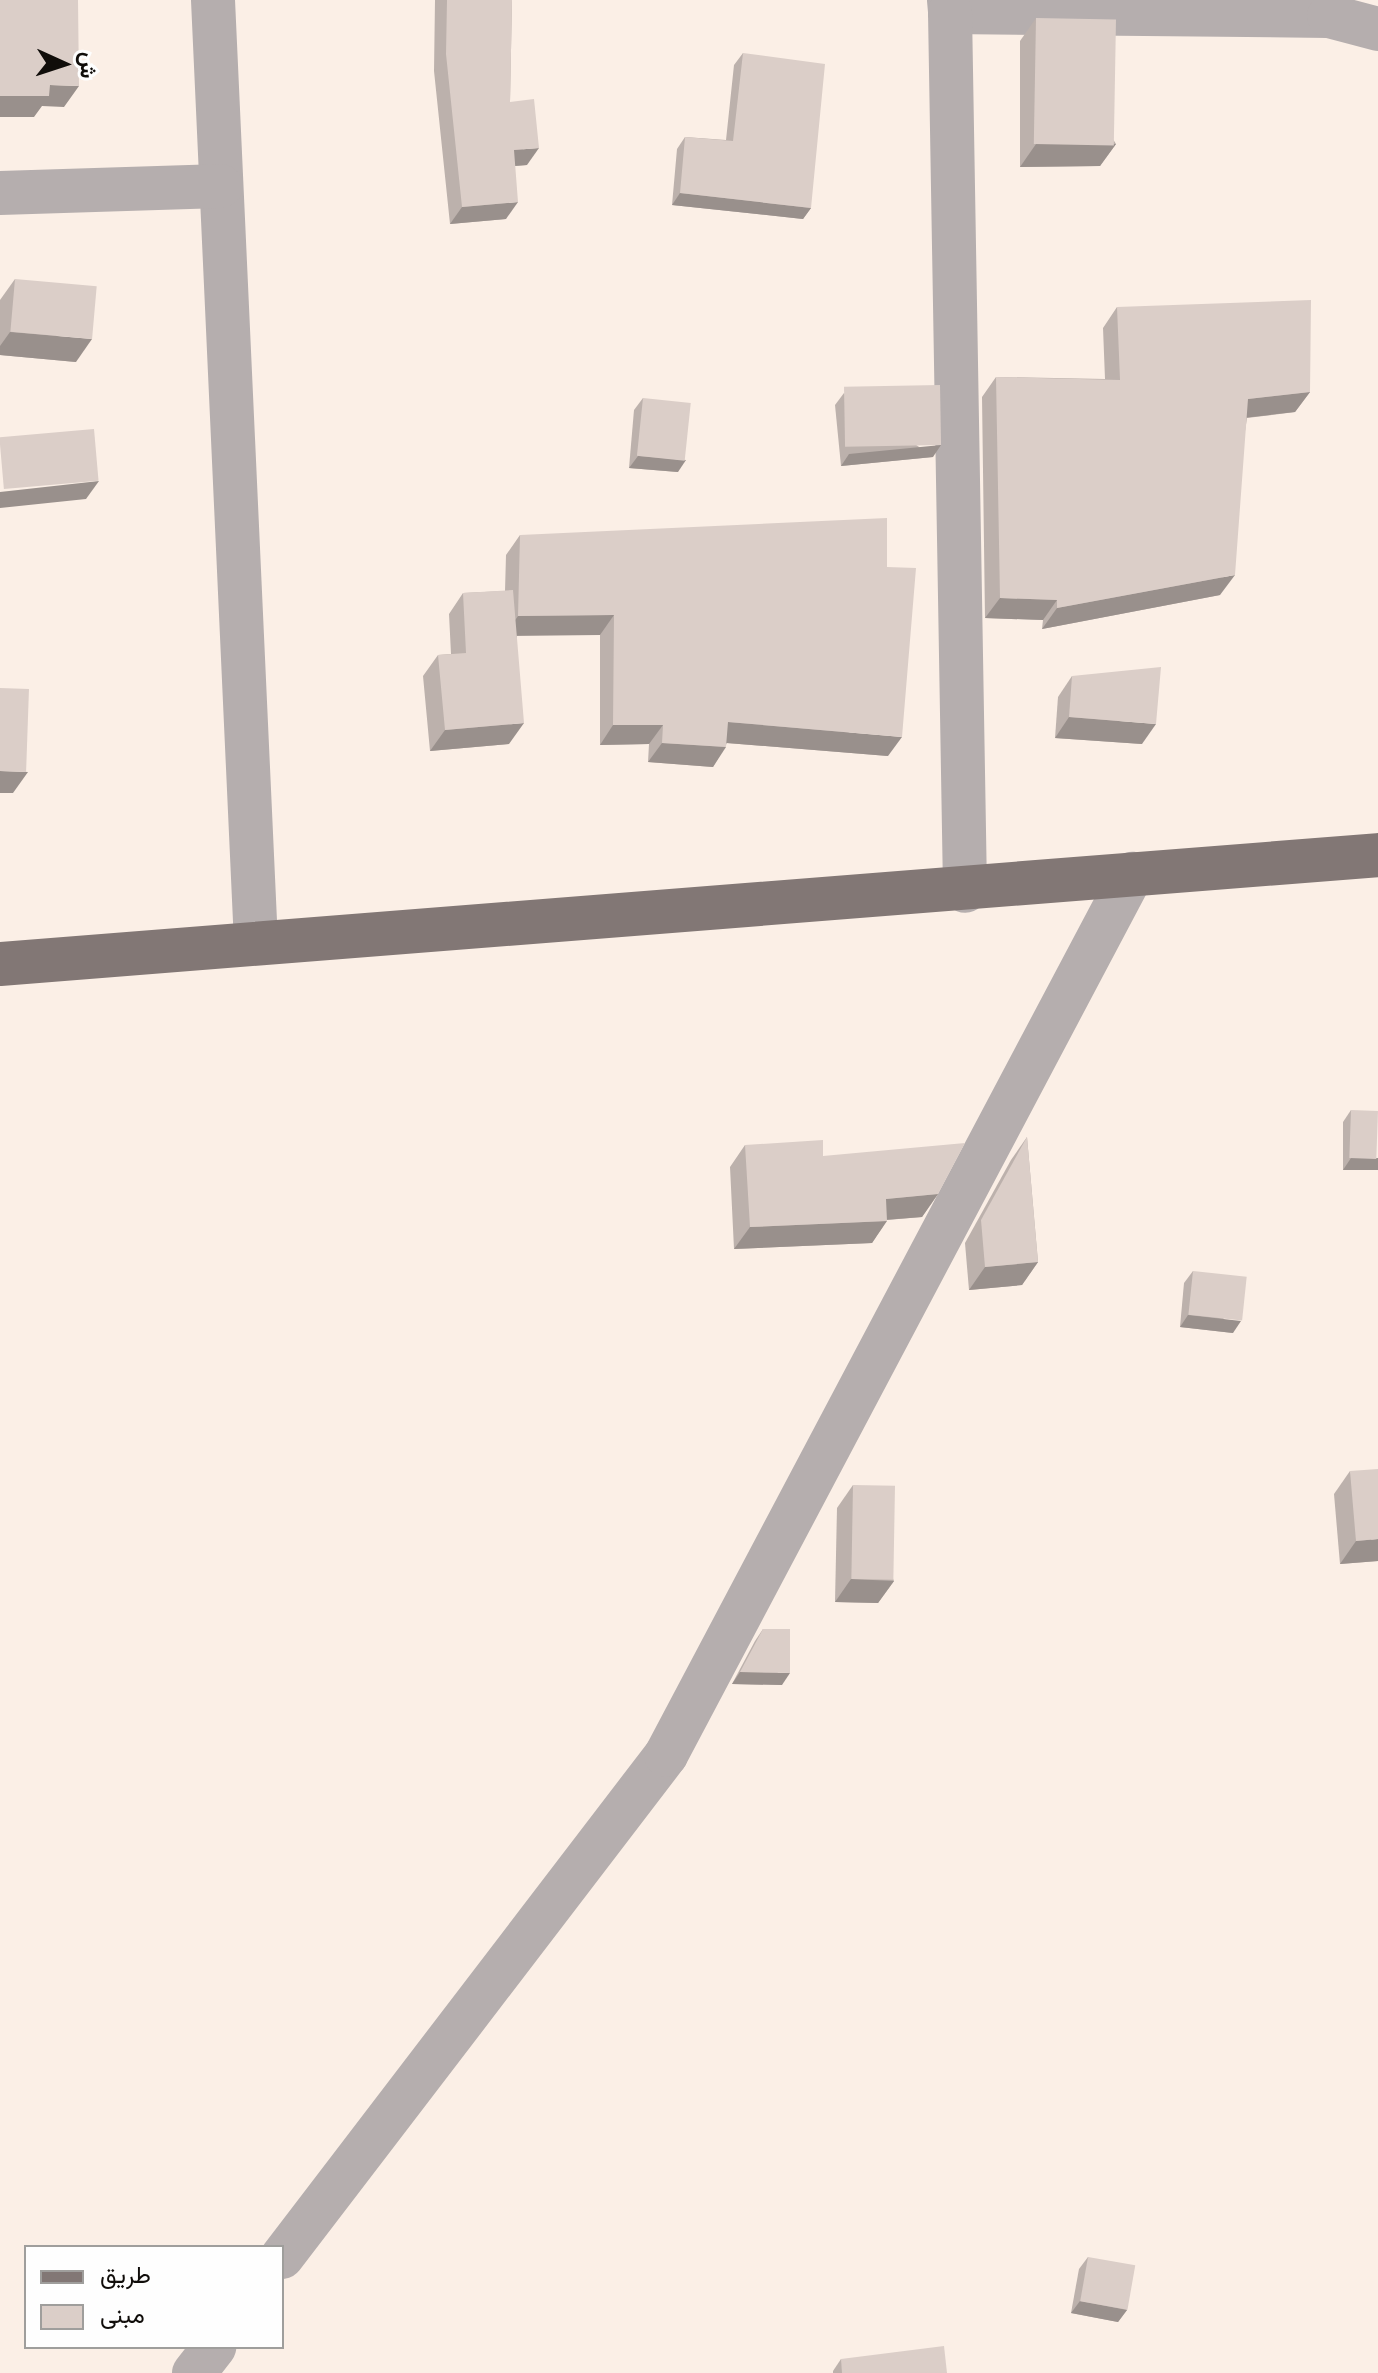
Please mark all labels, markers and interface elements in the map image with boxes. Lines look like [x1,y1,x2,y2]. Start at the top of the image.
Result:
north arrow [24,24,104,104]
text: ش [75,51,102,79]
legend [24,2245,284,2349]
text: طريق [100,2261,151,2288]
text: مبنى [100,2301,145,2328]

